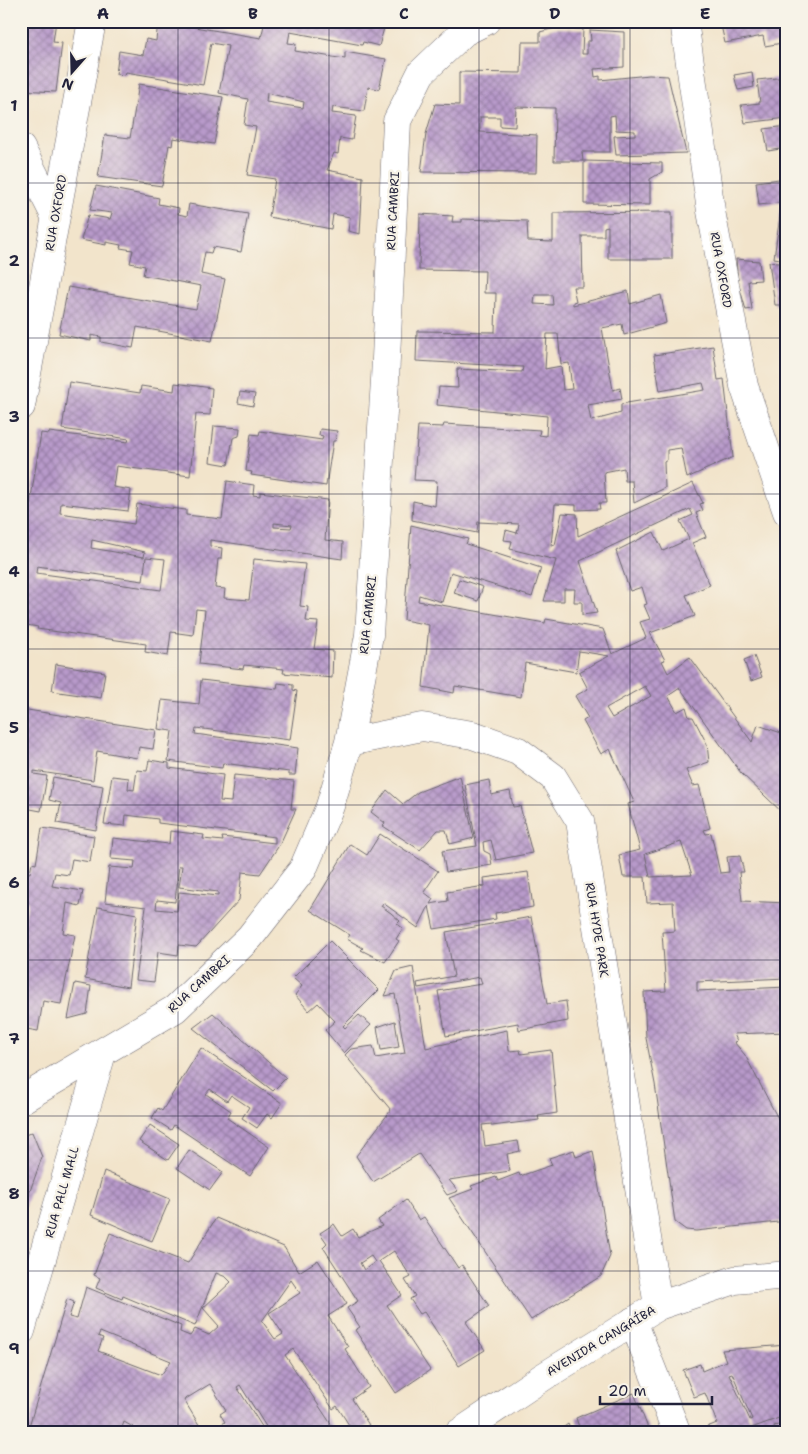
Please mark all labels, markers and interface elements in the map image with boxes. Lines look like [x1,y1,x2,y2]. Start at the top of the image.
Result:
text: A [97,3,109,24]
text: B [248,3,258,24]
text: C [399,3,409,24]
text: D [549,3,561,24]
text: E [700,3,710,24]
north arrow [48,48,98,98]
text: N [59,74,76,95]
text: 1 [10,95,18,116]
street label: RUA CAMBRI [383,171,403,251]
street label: RUA OXFORD [41,174,71,252]
street label: RUA OXFORD [706,231,736,309]
text: 2 [8,250,20,271]
text: 3 [8,406,20,427]
text: 4 [8,561,20,582]
street label: RUA CAMBRI [356,575,380,655]
text: 5 [9,717,19,738]
text: 6 [8,872,20,893]
street label: RUA HYDE PARK [582,881,612,979]
street label: RUA CAMBRI [164,951,234,1016]
text: 7 [8,1028,20,1049]
street label: RUA PALL MALL [41,1144,83,1240]
text: 8 [8,1183,20,1204]
street label: AVENIDA CANGAÍBA [543,1302,659,1380]
text: 9 [8,1338,20,1359]
scale bar [600,1374,713,1406]
text: 20 m [608,1381,647,1401]

